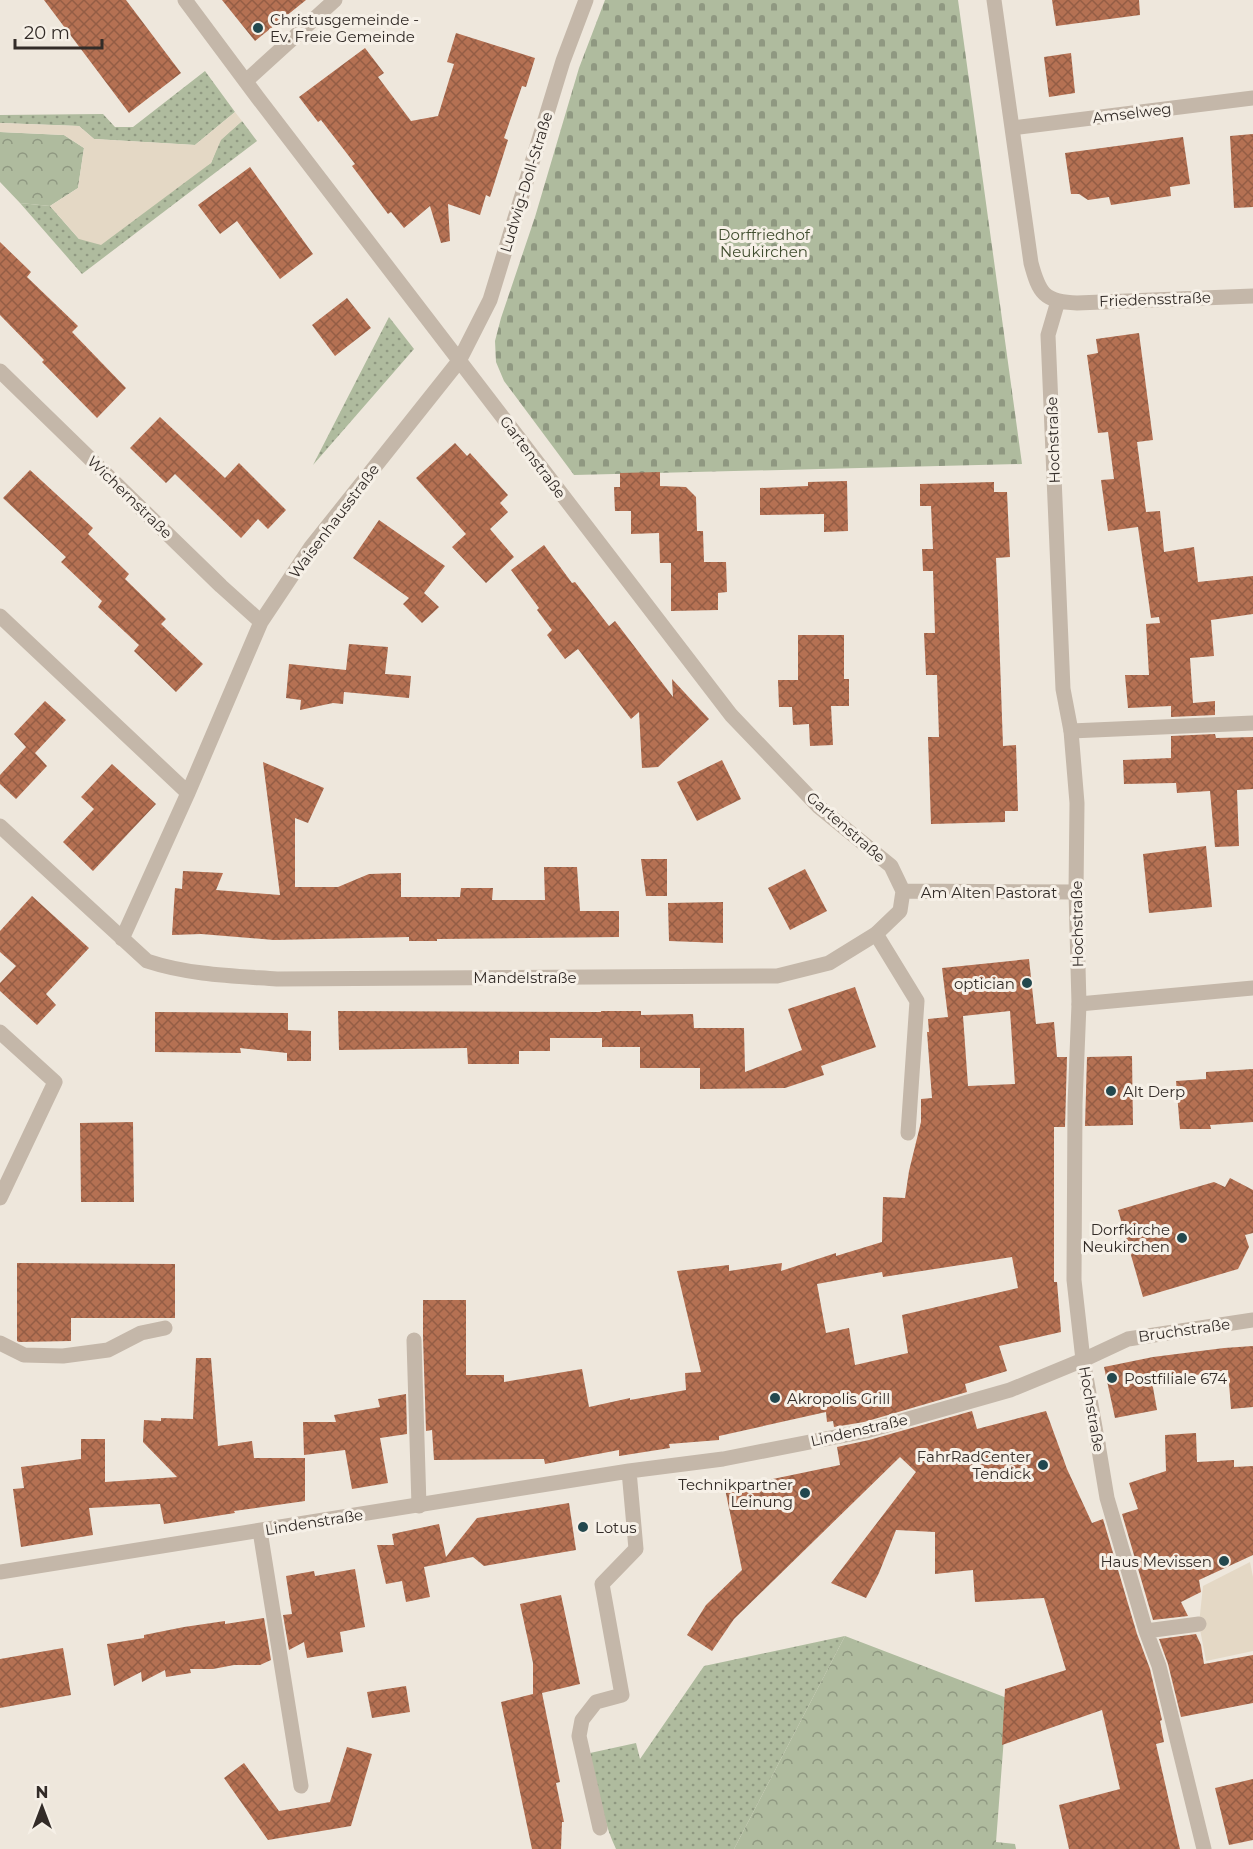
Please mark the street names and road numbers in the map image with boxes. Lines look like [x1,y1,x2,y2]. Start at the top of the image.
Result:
street label: Amselweg [1091,99,1173,127]
street label: Ludwig-Doll-Straße [496,109,556,255]
street label: Friedensstraße [1099,288,1211,310]
street label: Hochstraße [1042,396,1064,484]
street label: Gartenstraße [496,412,570,502]
street label: Wichernstraße [84,452,176,542]
street label: Waisenhausstraße [285,460,383,582]
street label: Gartenstraße [803,788,889,866]
street label: Hochstraße [1067,880,1087,968]
street label: Am Alten Pastorat [921,883,1057,902]
street label: Mandelstraße [473,968,577,987]
street label: Bruchstraße [1137,1314,1231,1346]
street label: Hochstraße [1075,1365,1109,1453]
street label: Lindenstraße [809,1410,909,1450]
street label: Lindenstraße [264,1505,364,1539]

